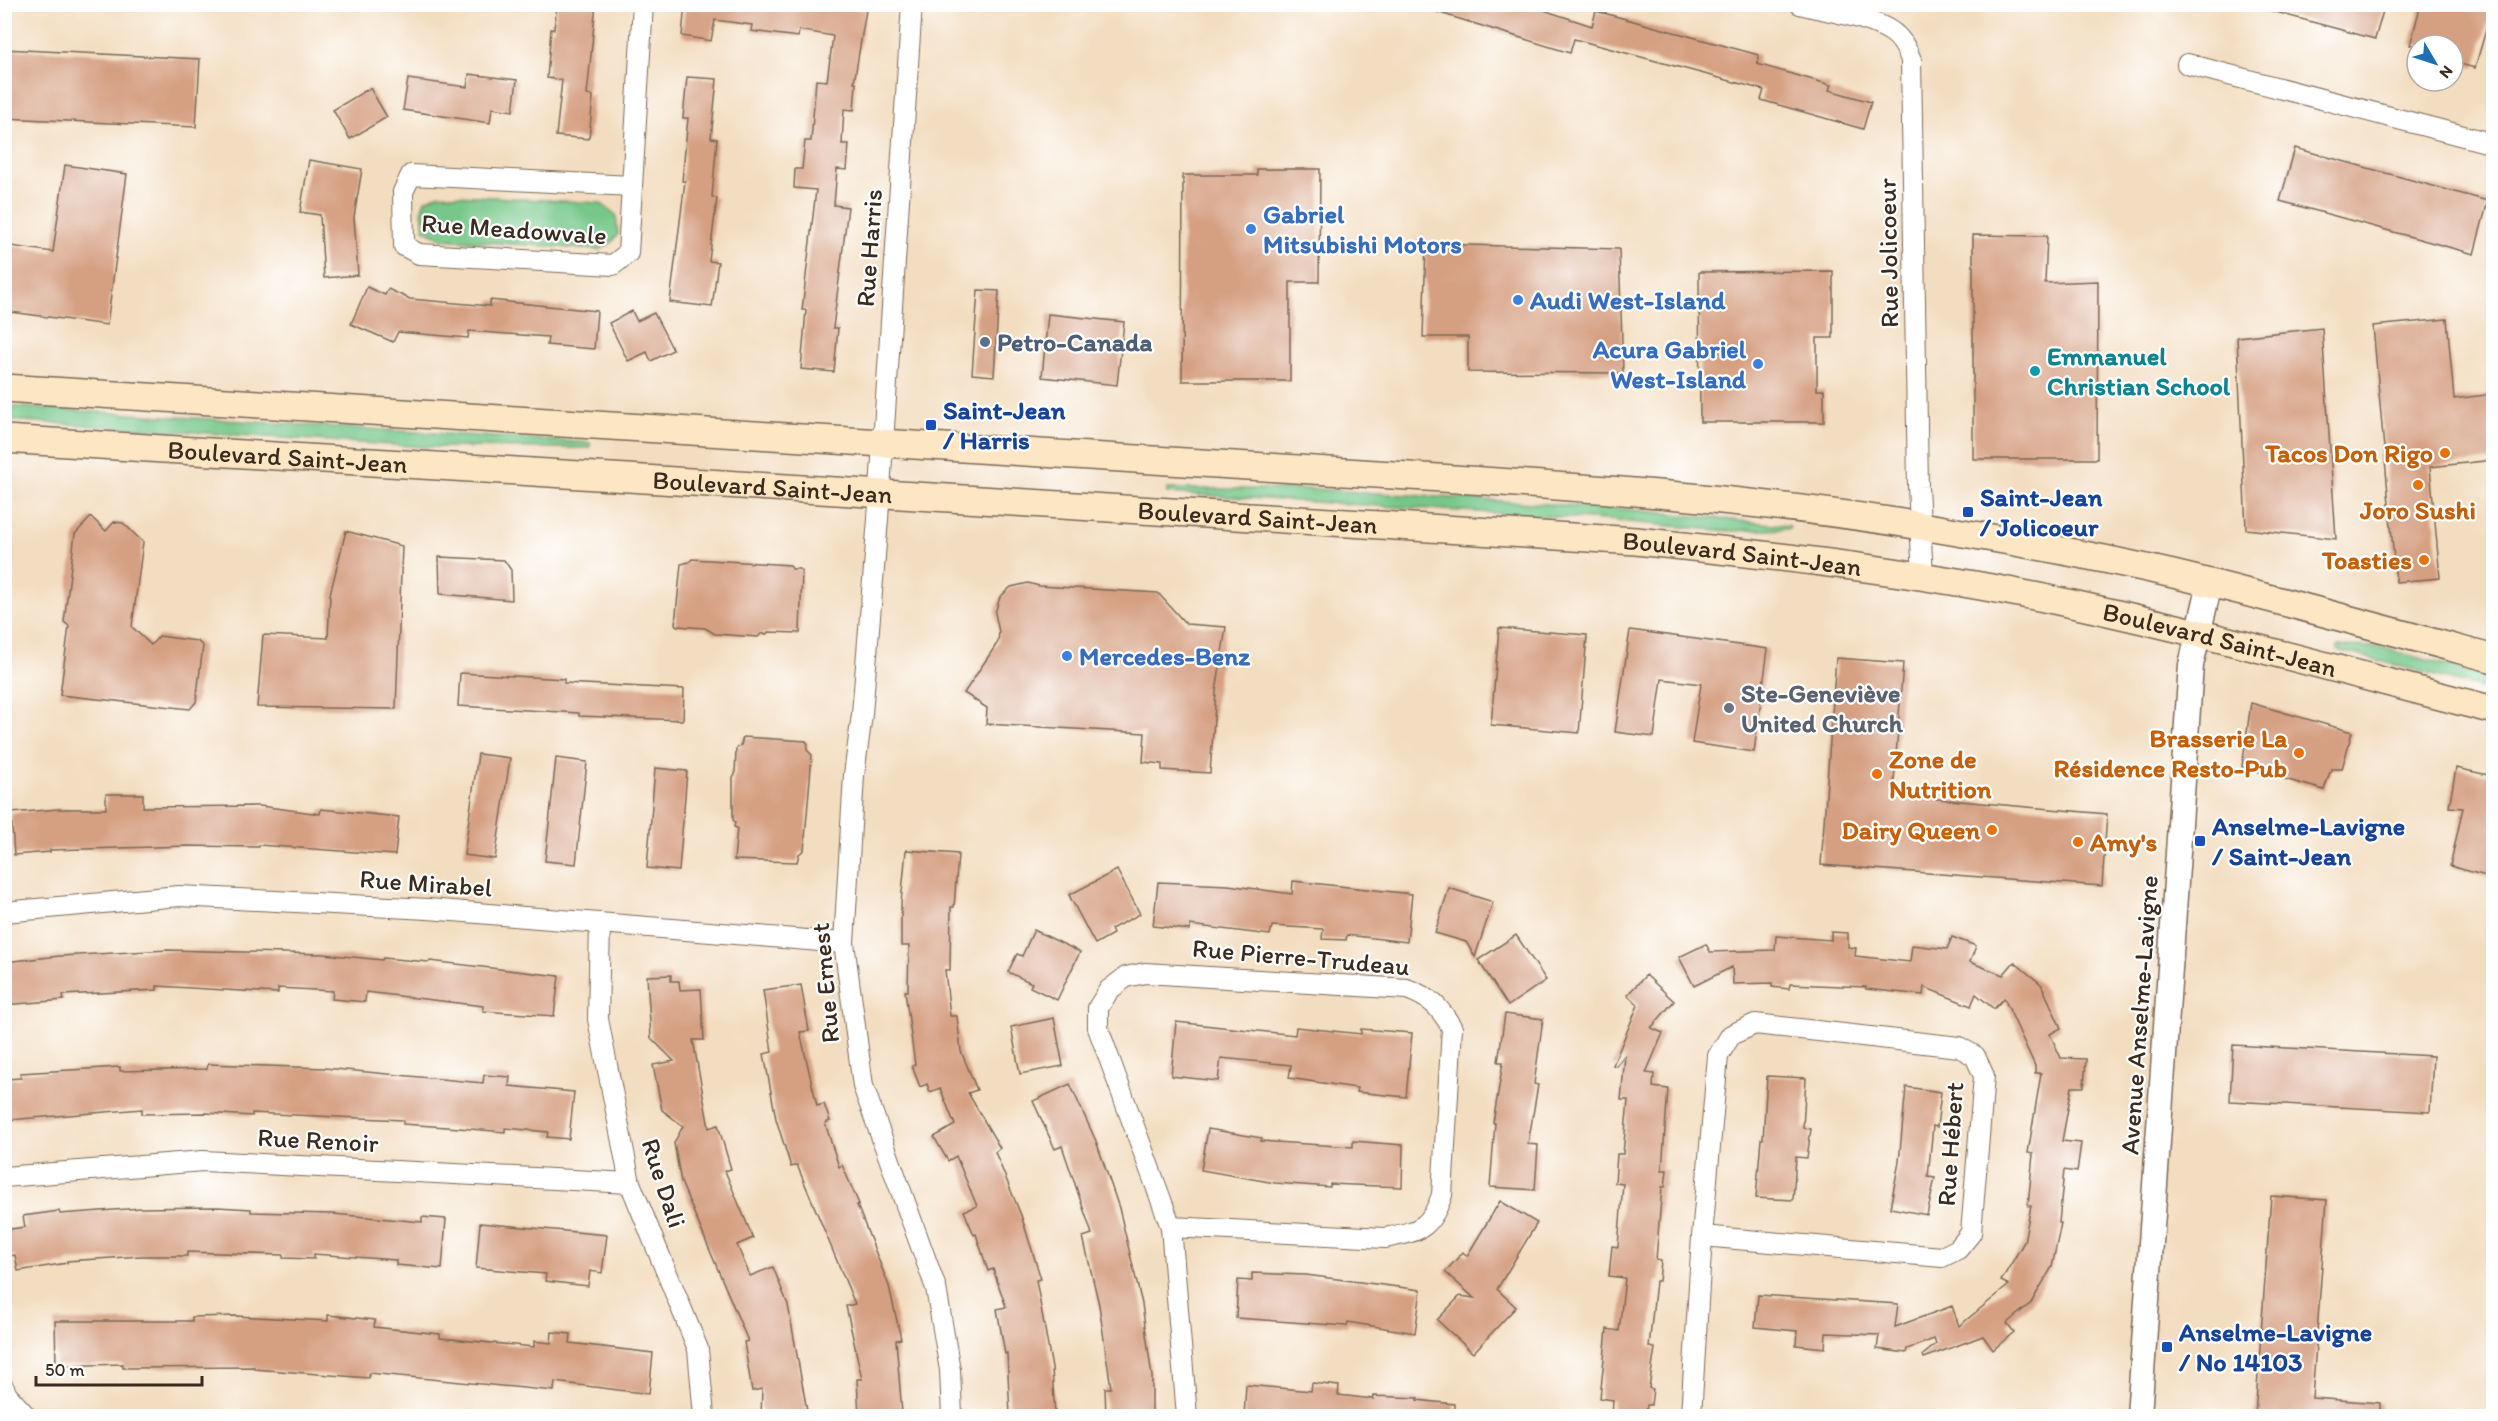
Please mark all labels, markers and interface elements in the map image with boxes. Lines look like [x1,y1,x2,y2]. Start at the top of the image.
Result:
north arrow [2405,33,2465,93]
text: N [2435,62,2457,82]
street label: Rue Jolicoeur [1871,177,1905,328]
street label: Rue Harris [849,188,889,308]
place label: Gabriel Mitsubishi Motors [1263,198,1462,260]
street label: Rue Meadowvale [420,207,608,251]
marker: Gabriel Mitsubishi Motors [1244,222,1258,236]
place label: Audi West-Island [1529,284,1726,316]
marker: Audi West-Island [1511,293,1525,307]
place label: Petro-Canada [997,326,1153,358]
place label: Acura Gabriel West-Island [1592,333,1747,395]
marker: Petro-Canada [978,335,992,349]
place label: Emmanuel Christian School [2047,340,2231,402]
marker: Acura Gabriel West-Island [1751,357,1765,371]
marker: Emmanuel Christian School [2028,364,2042,378]
place label: Saint-Jean / Harris [942,394,1066,456]
marker: Saint-Jean / Harris [924,418,938,432]
street label: Boulevard Saint-Jean [166,433,409,480]
place label: Tacos Don Rigo [2264,437,2433,469]
marker: Tacos Don Rigo [2438,446,2452,460]
street label: Boulevard Saint-Jean [652,464,894,511]
marker: Joro Sushi [2411,478,2425,492]
place label: Saint-Jean / Jolicoeur [1979,481,2103,543]
street label: Boulevard Saint-Jean [1137,494,1379,541]
place label: Joro Sushi [2359,494,2476,526]
marker: Saint-Jean / Jolicoeur [1961,505,1975,519]
street label: Boulevard Saint-Jean [1622,524,1864,583]
place label: Toasties [2321,544,2412,576]
marker: Toasties [2417,553,2431,567]
street label: Boulevard Saint-Jean [2100,595,2341,684]
place label: Mercedes-Benz [1079,640,1251,672]
marker: Mercedes-Benz [1060,649,1074,663]
place label: Ste-Geneviève United Church [1741,677,1904,739]
marker: Ste-Geneviève United Church [1722,701,1736,715]
place label: Brasserie La Résidence Resto-Pub [2053,722,2287,784]
place label: Zone de Nutrition [1889,743,1992,805]
marker: Brasserie La Résidence Resto-Pub [2292,746,2306,760]
marker: Zone de Nutrition [1870,767,1884,781]
place label: Anselme-Lavigne / Saint-Jean [2211,810,2405,872]
place label: Dairy Queen [1841,814,1980,846]
marker: Dairy Queen [1985,823,1999,837]
place label: Amy's [2089,826,2158,858]
marker: Anselme-Lavigne / Saint-Jean [2193,834,2207,848]
marker: Amy's [2071,835,2085,849]
street label: Rue Mirabel [359,862,493,904]
street label: Avenue Anselme-Lavigne [2113,874,2165,1156]
street label: Rue Ernest [804,921,846,1045]
street label: Rue Pierre-Trudeau [1191,932,1411,982]
street label: Rue Hébert [1930,1081,1970,1207]
street label: Rue Renoir [257,1121,380,1159]
street label: Rue Dali [635,1134,693,1232]
place label: Anselme-Lavigne / No 14103 [2178,1316,2372,1378]
marker: Anselme-Lavigne / No 14103 [2160,1340,2174,1354]
scale bar [36,1349,202,1387]
text: 50 m [45,1359,85,1381]

